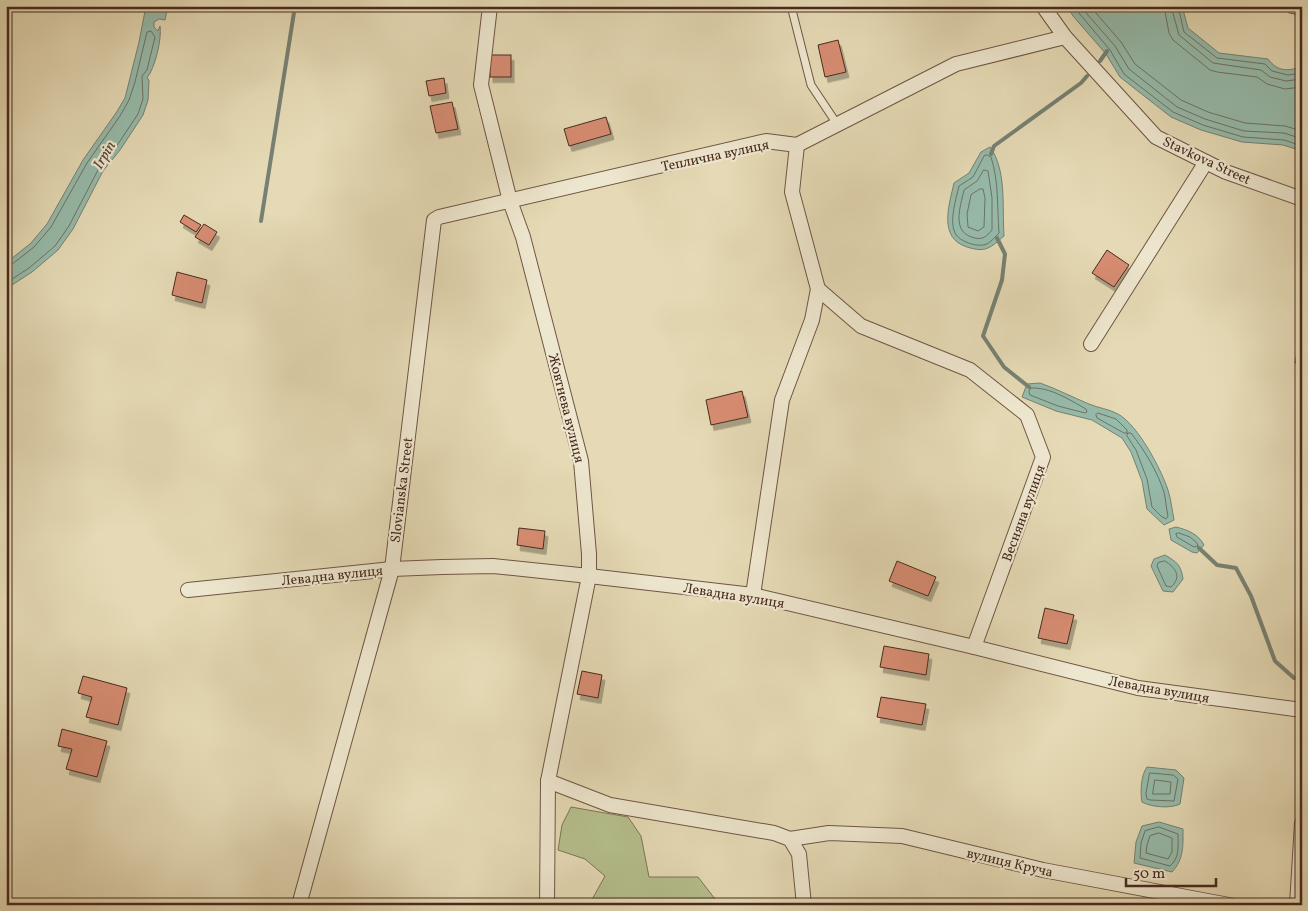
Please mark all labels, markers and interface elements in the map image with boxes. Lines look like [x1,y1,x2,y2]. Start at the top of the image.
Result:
street label: Stavkova Street [1159,133,1254,190]
street label: Теплична вулиця [660,136,771,177]
water label: Irpin [89,138,122,174]
street label: Жовтнева вулиця [543,352,588,465]
street label: Slovianska Street [387,436,418,544]
street label: Весняна вулиця [998,463,1051,564]
street label: Левадна вулиця [280,562,384,591]
street label: Левадна вулиця [682,579,786,614]
street label: Левадна вулиця [1107,672,1211,709]
street label: вулиця Круча [965,844,1055,883]
scale bar [1126,856,1216,888]
text: 50 m [1133,864,1165,885]

